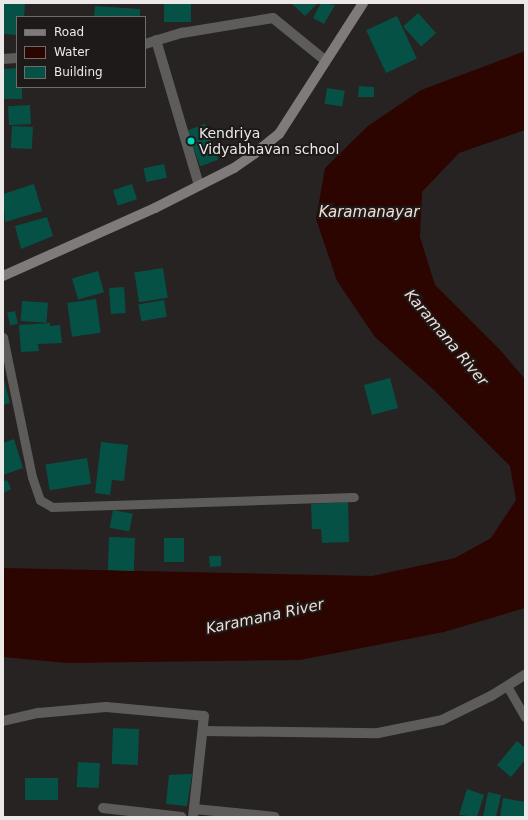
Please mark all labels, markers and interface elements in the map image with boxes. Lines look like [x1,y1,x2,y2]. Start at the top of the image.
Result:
legend [16,16,146,88]
text: Road [54,25,84,39]
text: Water [54,45,89,59]
text: Building [54,65,103,79]
place label: Kendriya Vidyabhavan school [199,125,339,158]
marker: Kendriya Vidyabhavan school [186,136,196,146]
water label: Karamanayar [319,204,419,222]
water label: Karamana River [401,286,491,390]
water label: Karamana River [204,596,326,638]

